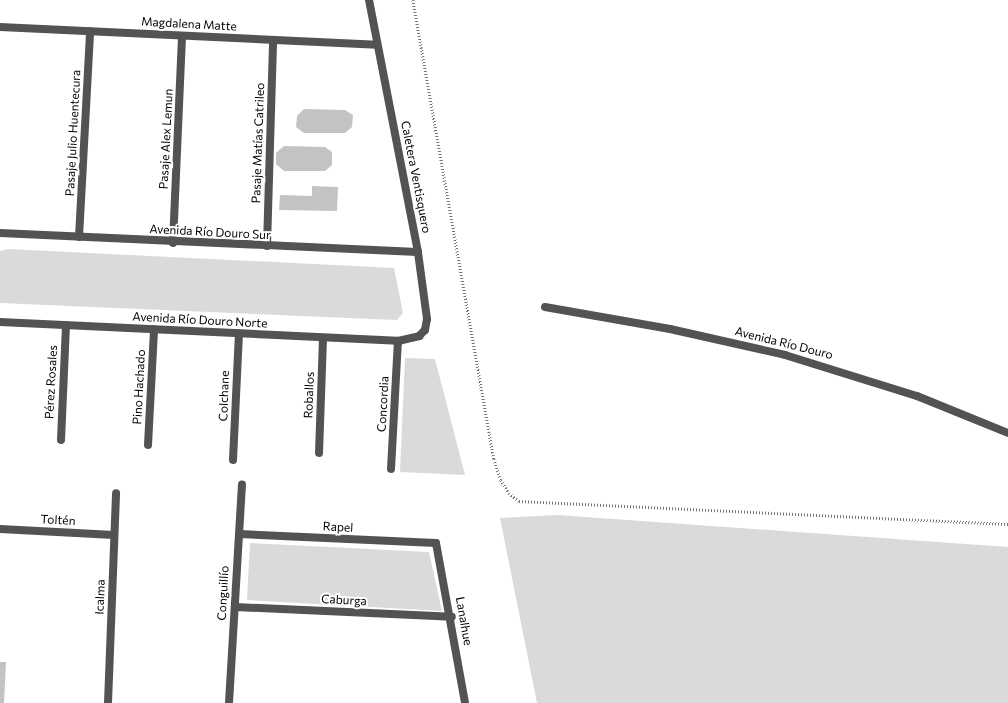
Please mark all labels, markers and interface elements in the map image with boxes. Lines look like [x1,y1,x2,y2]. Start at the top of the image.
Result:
street label: Magdalena Matte [141,14,237,34]
street label: Pasaje Julio Huentecura [62,69,84,197]
street label: Pasaje Matías Catrileo [249,82,267,204]
street label: Pasaje Alex Lemun [156,88,176,190]
street label: Caletera Ventisquero [398,120,434,234]
street label: Avenida Río Douro Sur [149,222,271,242]
street label: Avenida Río Douro Norte [132,309,268,331]
street label: Avenida Río Douro [733,324,835,362]
street label: Pérez Rosales [42,345,60,419]
street label: Pino Hachado [130,349,148,425]
street label: Colchane [216,370,232,422]
street label: Roballos [301,371,317,419]
street label: Concordia [374,376,392,432]
street label: Toltén [40,512,76,528]
street label: Rapel [322,519,354,535]
street label: Conguillío [214,565,232,621]
street label: Icalma [92,579,108,615]
street label: Caburga [321,592,367,608]
street label: Lanalhue [453,595,475,647]

